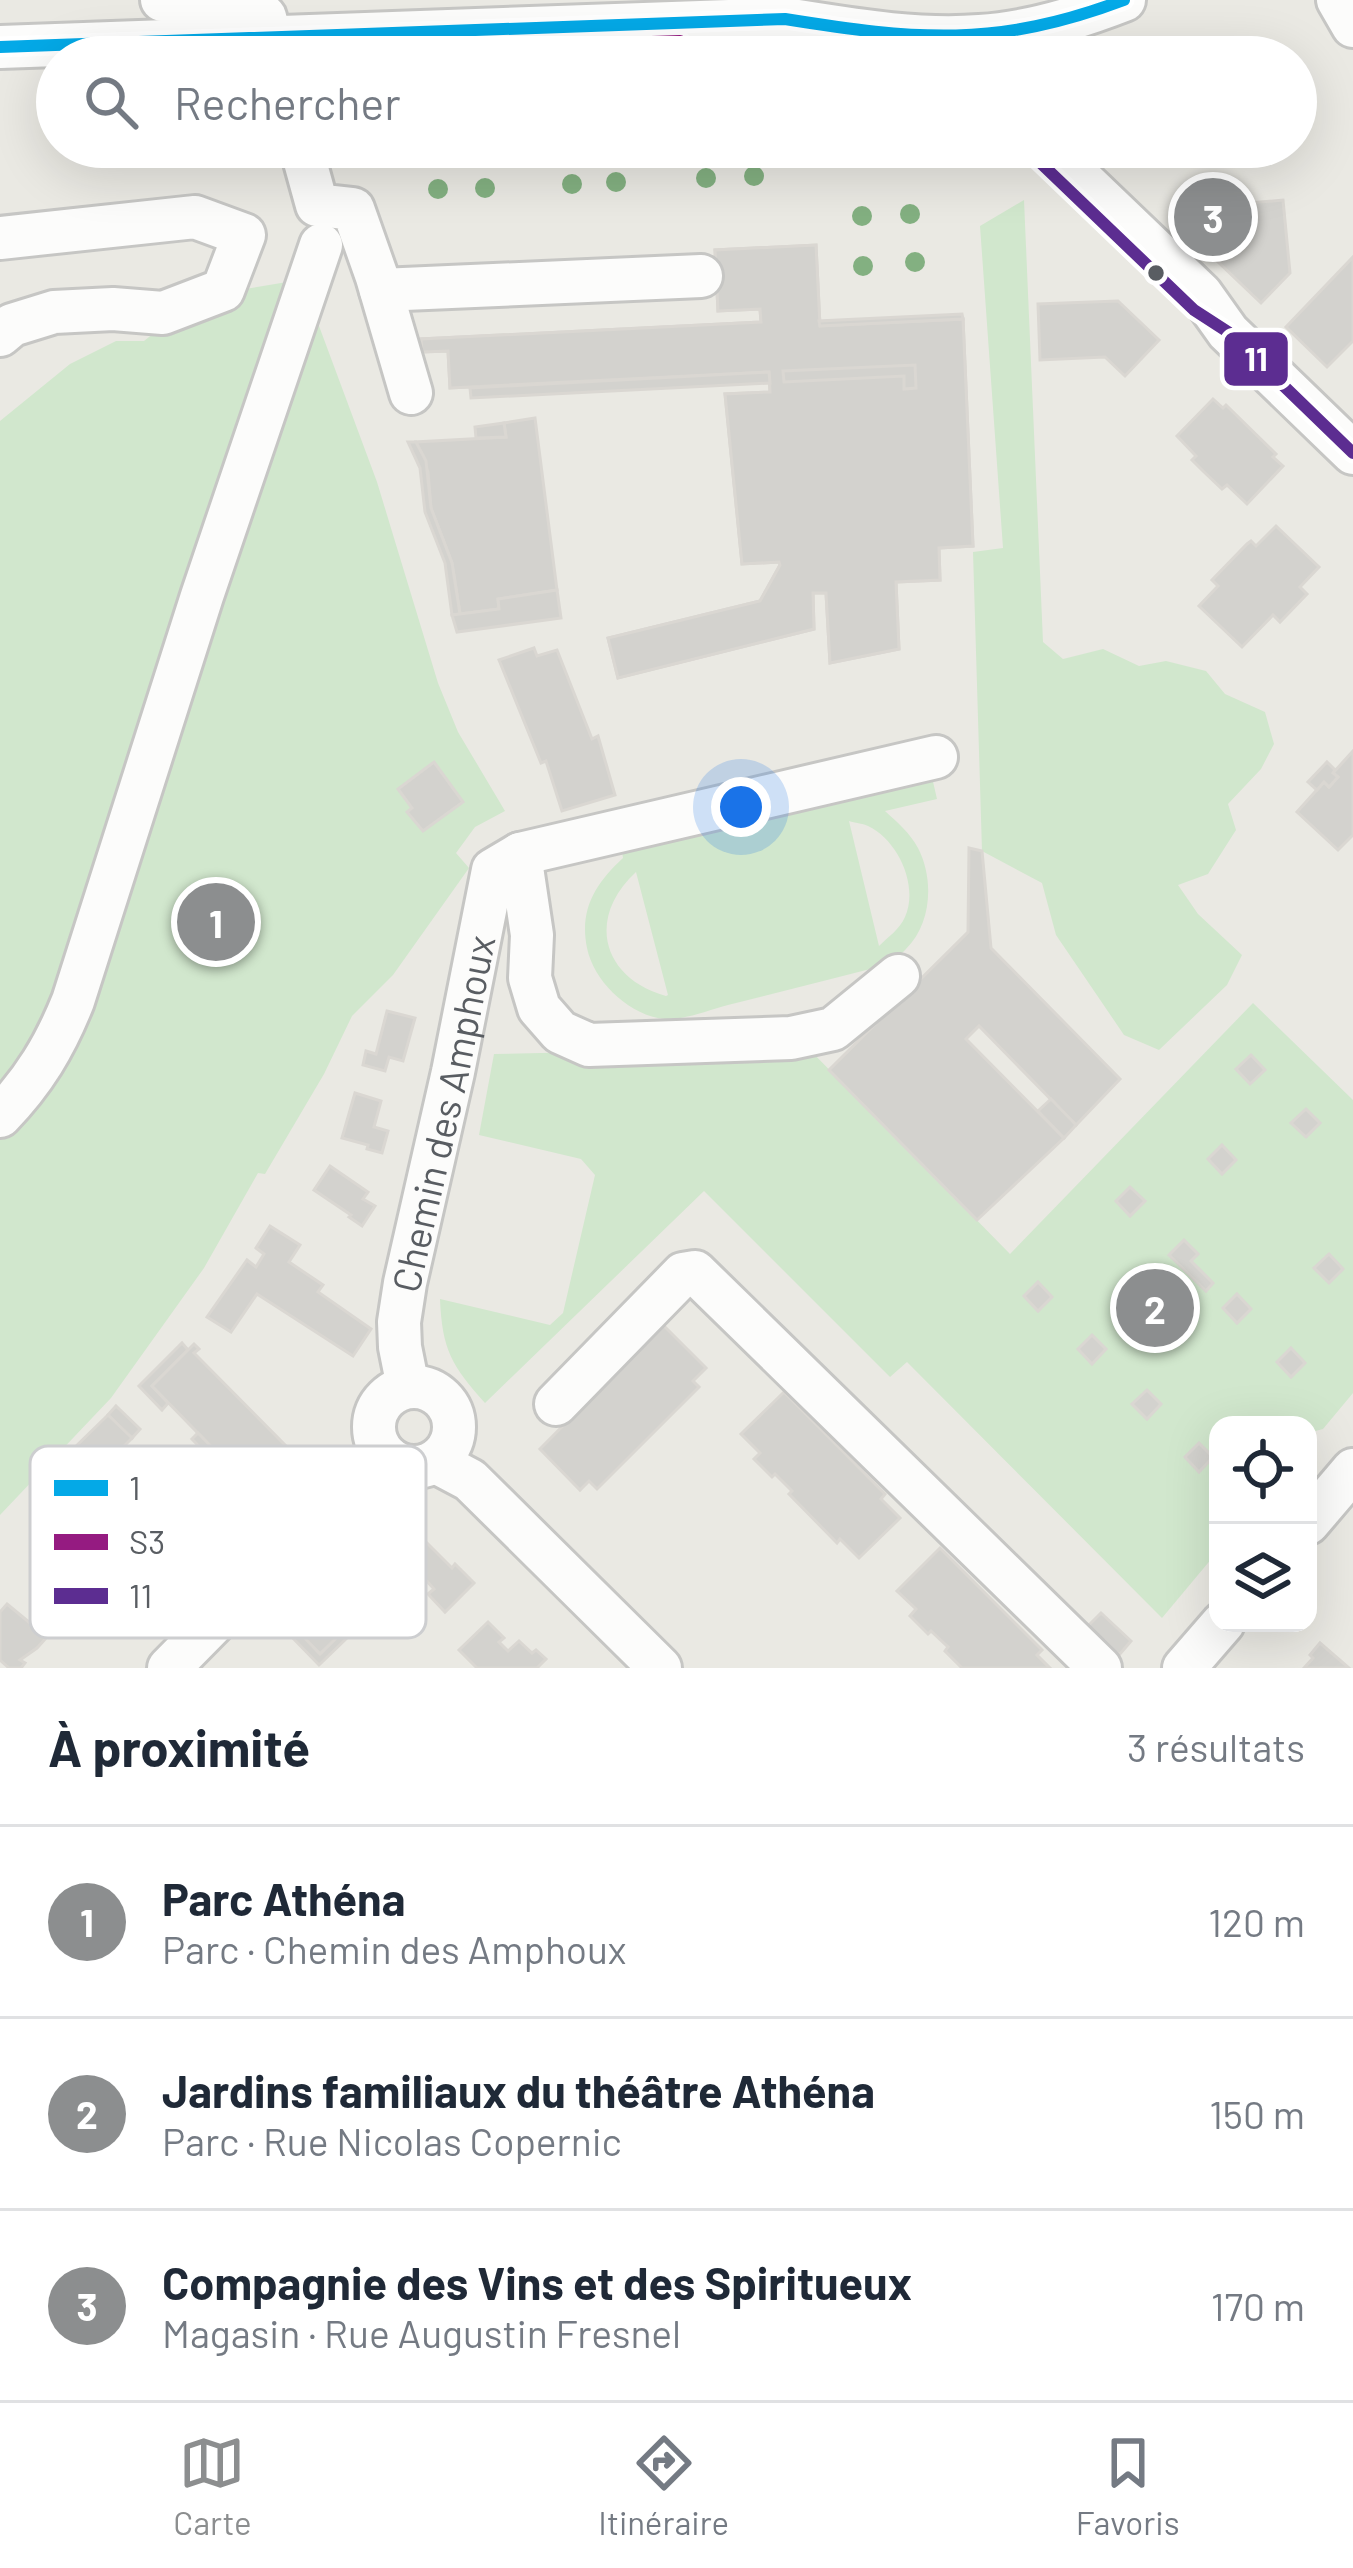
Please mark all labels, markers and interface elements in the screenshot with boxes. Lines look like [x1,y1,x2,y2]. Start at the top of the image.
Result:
search box [36,36,1317,168]
icon: search [78,69,144,135]
text: Rechercher [174,75,401,129]
pin: 3 [1174,172,1252,262]
unlabelled marker [1145,262,1167,284]
line badge: 11 [1222,330,1290,388]
text: 11 [1244,338,1268,378]
your location [711,777,771,837]
pin: 1 [177,877,255,967]
street label: Chemin des Amphoux [380,931,503,1296]
pin: 2 [1116,1263,1194,1353]
map controls [1209,1416,1317,1632]
button: locate [1209,1416,1317,1524]
legend [30,1446,426,1638]
text: 1 [129,1467,141,1507]
text: S3 [129,1521,165,1561]
button: layers [1209,1524,1317,1632]
text: 11 [129,1575,152,1615]
text: À proximité [48,1716,310,1777]
text: 3 résultats [1127,1723,1305,1770]
text: Parc Athéna [162,1871,405,1925]
text: 1 [80,1898,94,1945]
text: 120 m [1208,1898,1305,1945]
text: Parc · Chemin des Amphoux [162,1925,626,1972]
text: Jardins familiaux du théâtre Athéna [162,2063,875,2117]
text: 2 [76,2090,98,2137]
text: 150 m [1209,2090,1305,2137]
text: Parc · Rue Nicolas Copernic [162,2117,622,2164]
text: Compagnie des Vins et des Spiritueux [162,2255,912,2309]
text: 3 [76,2282,98,2329]
text: 170 m [1211,2282,1305,2329]
text: Magasin · Rue Augustin Fresnel [162,2309,681,2356]
tab: Carte [173,2430,252,2542]
tab: Itinéraire [598,2430,729,2542]
tab: Favoris [1076,2430,1180,2542]

